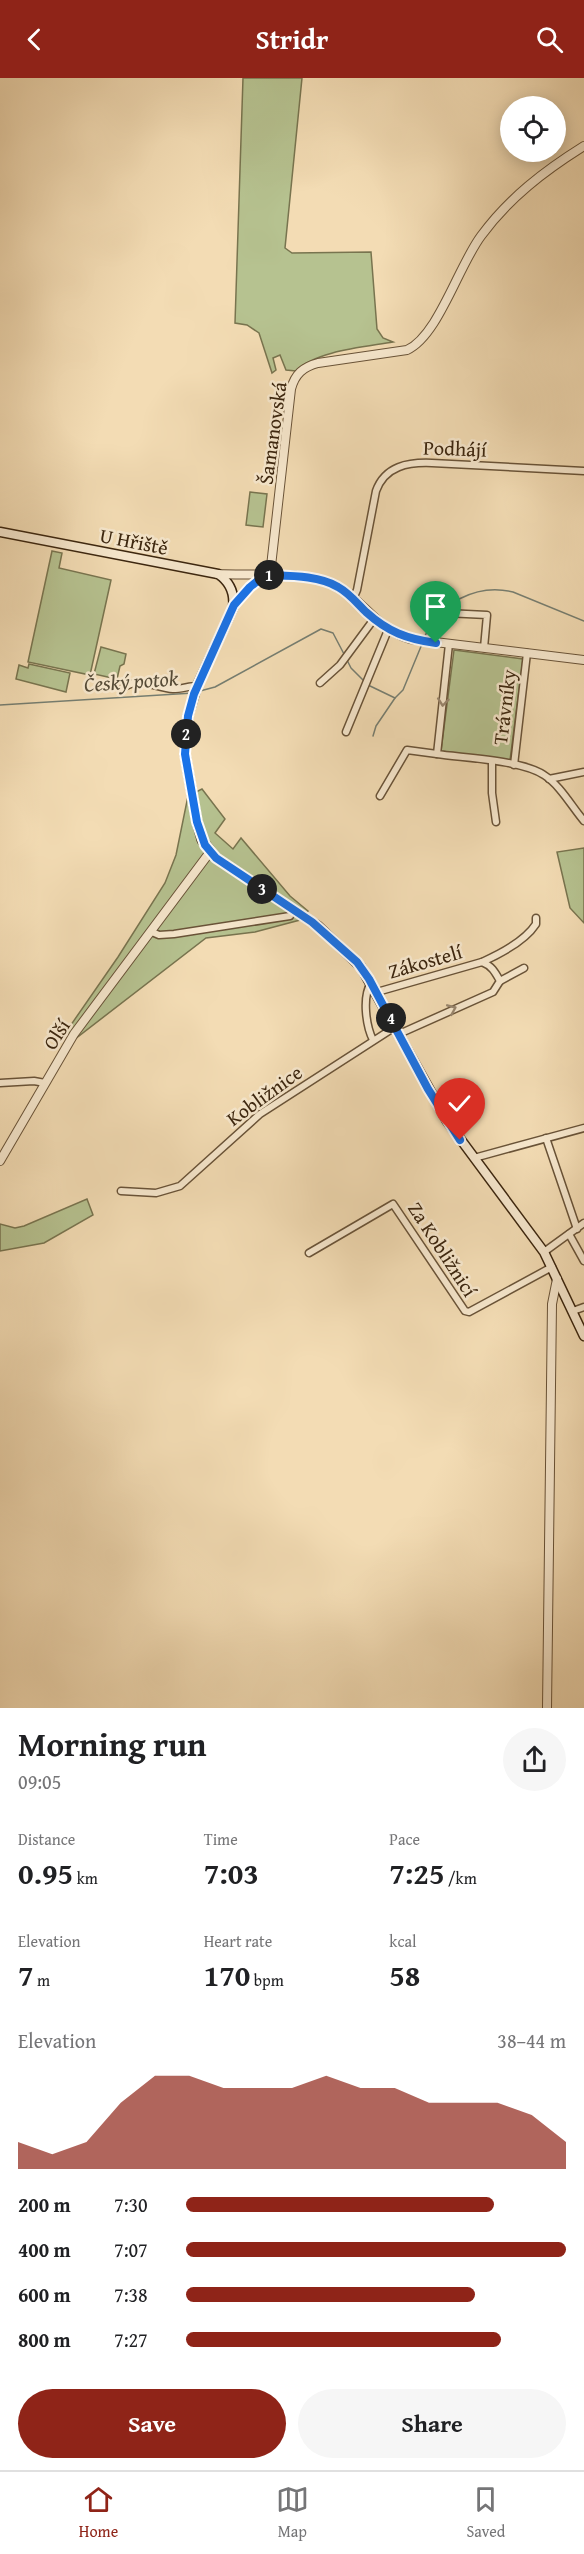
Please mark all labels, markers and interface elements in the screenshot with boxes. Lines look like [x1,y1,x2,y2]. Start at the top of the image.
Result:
text: Stridr [255,19,329,59]
icon: back [18,23,51,56]
icon: search [533,23,566,56]
map controls [500,96,566,162]
button: locate [500,96,566,162]
street label: Šamanovská [250,379,294,486]
street label: Podhájí [423,432,488,464]
street label: U Hřiště [97,520,171,562]
pin: 1 [254,560,284,590]
text: 1 [265,563,273,587]
pin [410,581,461,643]
icon: arrive [419,590,452,623]
water label: Český potok [83,662,179,700]
street label: Trávníky [485,668,523,746]
one-way arrow [437,698,450,707]
pin: 2 [171,719,201,749]
text: 2 [182,722,190,746]
pin: 3 [247,874,277,904]
text: 3 [258,877,266,901]
street label: Zákostelí [385,937,466,985]
pin: 4 [376,1003,406,1033]
one-way arrow [445,1004,456,1016]
text: 4 [387,1006,395,1030]
street label: Olší [35,1013,77,1055]
street label: Kobližnice [220,1058,308,1132]
pin [434,1078,485,1140]
icon: check [443,1087,476,1120]
street label: Za Kobližnicí [401,1196,485,1303]
text: Morning run [18,1720,207,1768]
button: share [503,1728,566,1791]
text: 09:05 [18,1767,61,1796]
text: Distance [18,1827,75,1851]
text: Time [204,1827,238,1851]
text: Pace [389,1827,420,1851]
text: 0.95 [18,1851,73,1895]
text: 7:03 [204,1851,259,1895]
text: 7:25 [389,1851,444,1895]
text: km [73,1866,98,1890]
text: /km [444,1866,477,1890]
text: Elevation [18,1929,81,1953]
text: Heart rate [204,1929,272,1953]
text: kcal [389,1929,417,1953]
text: 7 [18,1953,34,1997]
text: 170 [204,1953,250,1997]
text: 58 [389,1953,420,1997]
text: m [34,1968,50,1992]
text: bpm [250,1968,284,1992]
text: Elevation [18,2026,96,2055]
text: 38–44 m [497,2026,566,2055]
text: 200 m [18,2190,71,2219]
text: 7:30 [114,2190,148,2219]
text: 400 m [18,2235,71,2264]
text: 7:07 [114,2235,148,2264]
text: 600 m [18,2280,71,2309]
text: 7:38 [114,2280,148,2309]
text: 800 m [18,2325,71,2354]
text: 7:27 [114,2325,148,2354]
button: Save [18,2389,286,2458]
button: Share [298,2389,566,2458]
tab: Home [79,2483,118,2543]
tab: Map [276,2483,309,2543]
tab: Saved [466,2483,505,2543]

